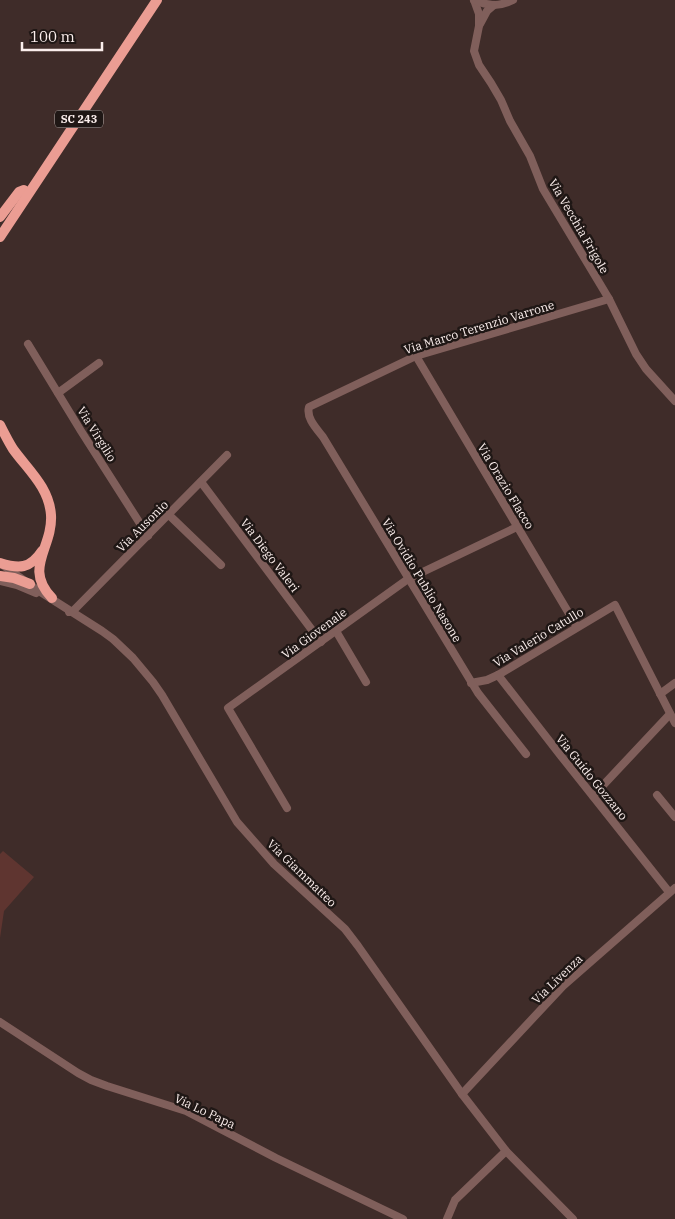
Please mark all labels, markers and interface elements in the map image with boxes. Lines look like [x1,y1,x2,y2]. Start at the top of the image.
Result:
scale bar [22,20,102,52]
text: 100 m [30,27,75,46]
road number: SC 243 [55,110,103,128]
street label: Via Vecchia Frigole [546,176,612,276]
street label: Via Marco Terenzio Varrone [402,297,556,357]
street label: Via Virgilio [74,404,120,465]
street label: Via Orazio Flacco [475,440,538,532]
street label: Via Ausonio [113,497,171,555]
street label: Via Diego Valeri [237,515,303,595]
street label: Via Ovidio Publio Nasone [379,515,465,645]
street label: Via Giovenale [278,604,350,662]
street label: Via Valerio Catullo [490,604,586,670]
street label: Via Guido Gozzano [553,731,631,823]
street label: Via Giammatteo [264,836,340,910]
street label: Via Livenza [528,951,586,1007]
street label: Via Lo Papa [172,1090,238,1132]

